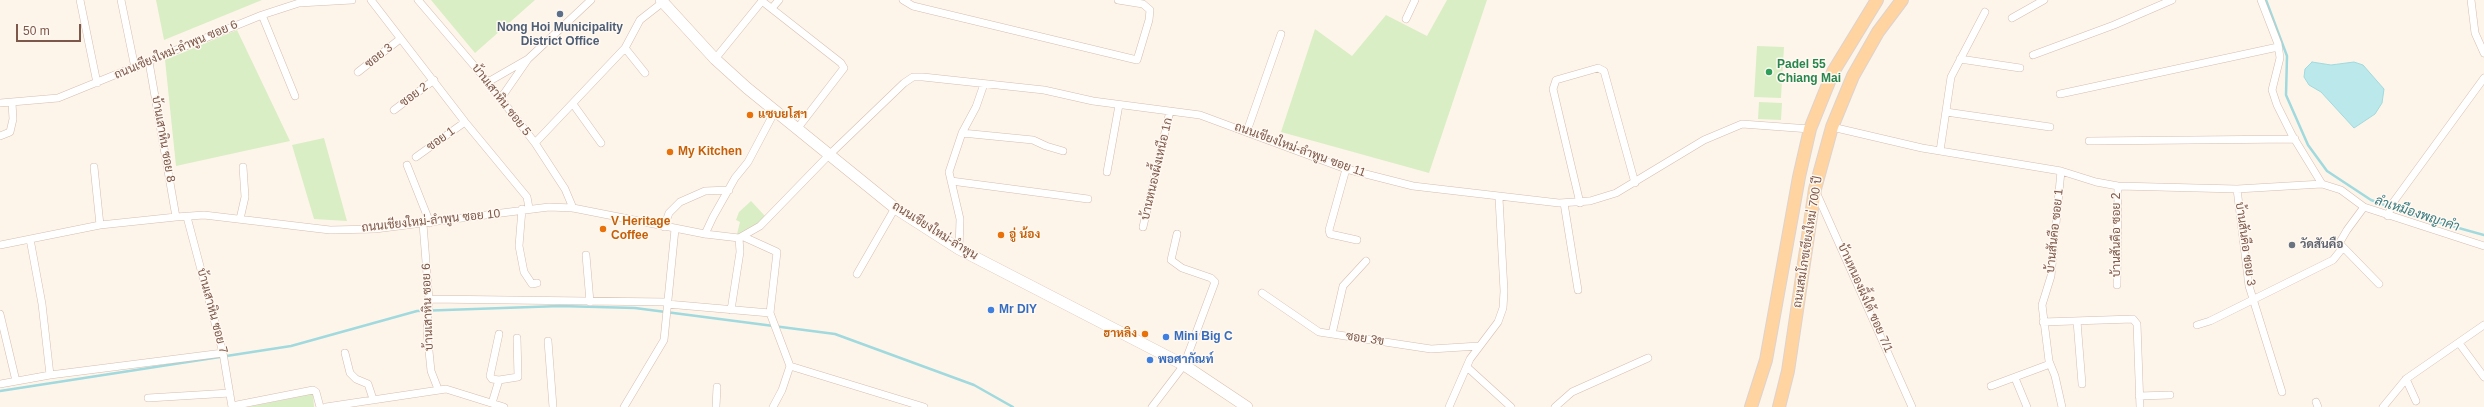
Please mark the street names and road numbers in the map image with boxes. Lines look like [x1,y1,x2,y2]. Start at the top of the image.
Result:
street label: ถนนเชียงใหม่-ลำพูน ซอย 6 [112,17,240,83]
street label: ซอย 3 [362,41,396,71]
street label: บ้านเสาหิน ซอย 5 [468,61,534,139]
street label: ซอย 2 [397,80,431,110]
street label: บ้านเสาหิน ซอย 8 [148,95,178,183]
street label: บ้านหนองผึ้งเหนือ 1ก [1138,116,1176,222]
street label: ถนนเชียงใหม่-ลำพูน ซอย 11 [1232,120,1368,180]
street label: ซอย 1 [424,124,458,154]
street label: ถนนสมโภชเชียงใหม่ 700 ปี [1790,175,1826,309]
street label: บ้านสันคือ ซอย 1 [2043,188,2067,274]
street label: บ้านสันคือ ซอย 2 [2110,193,2124,277]
street label: ถนนเชียงใหม่-ลำพูน [890,199,980,263]
street label: บ้านสันคือ ซอย 3 [2232,201,2258,287]
street label: ถนนเชียงใหม่-ลำพูน ซอย 10 [361,207,501,235]
street label: บ้านหนองผึ้งใต้ ซอย 7/1 [1834,241,1896,355]
street label: บ้านเสาหิน ซอย 6 [419,263,437,351]
street label: บ้านเสาหิน ซอย 7 [194,267,230,355]
street label: ซอย 3ข [1345,329,1385,349]

